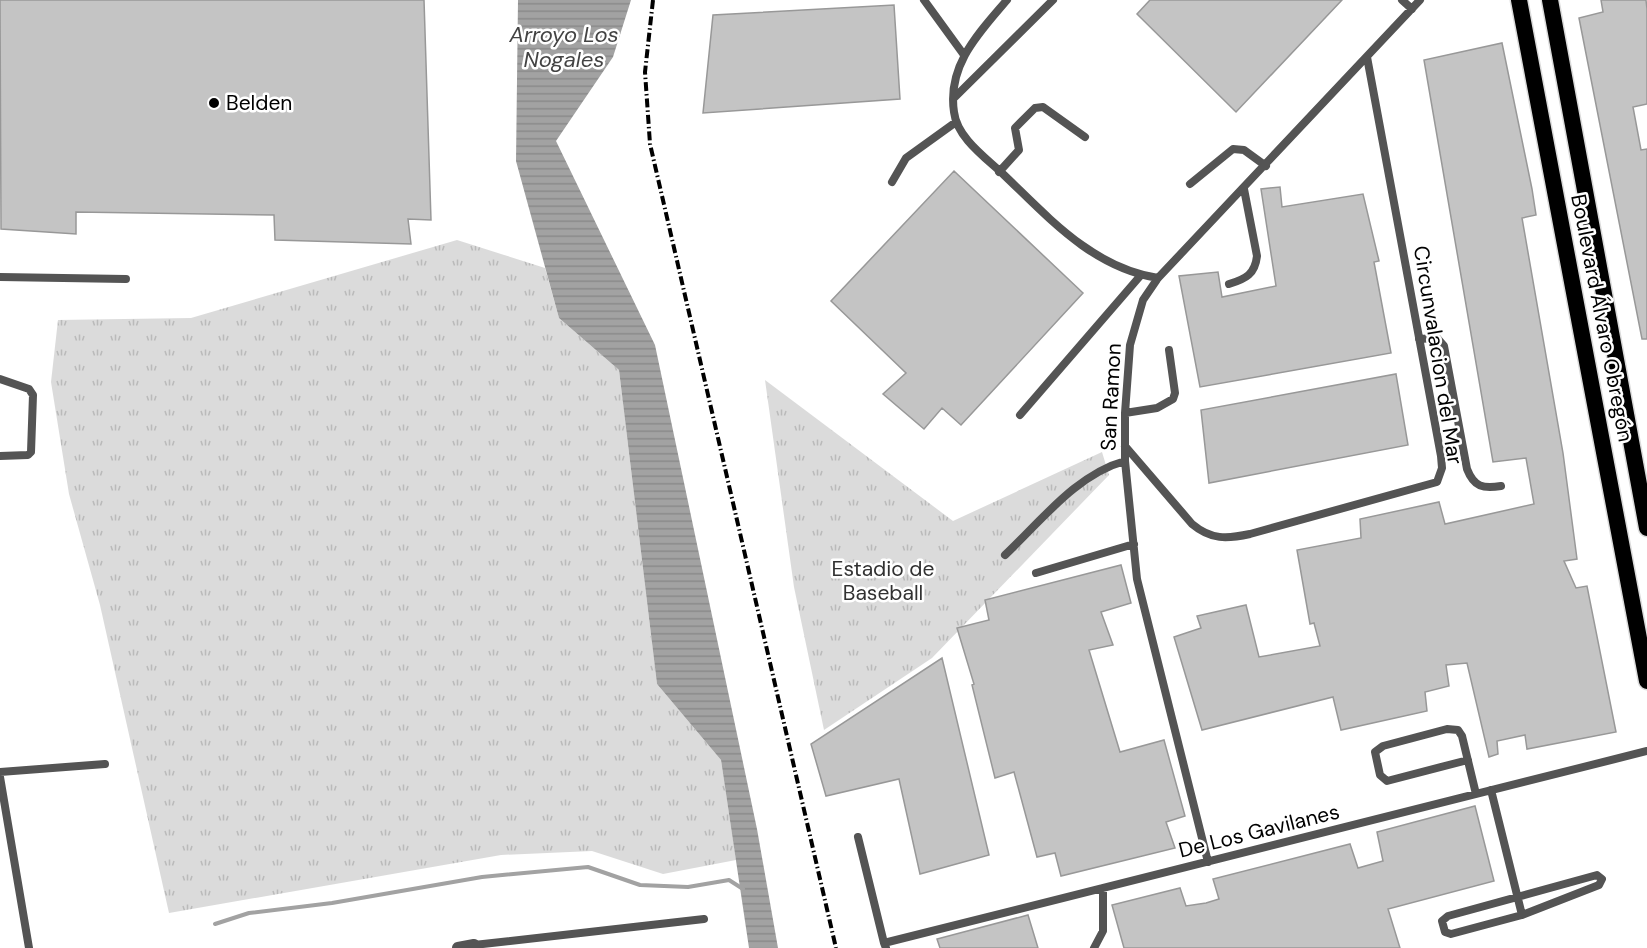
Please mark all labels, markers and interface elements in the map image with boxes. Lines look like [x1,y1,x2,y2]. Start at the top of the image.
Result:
water label: Arroyo Los Nogales [508,20,619,74]
place label: Belden [226,89,292,117]
marker: Belden [207,96,221,110]
street label: Boulevard Álvaro Obregón [1564,192,1640,444]
street label: Circunvalacion del Mar [1407,244,1469,466]
street label: San Ramon [1094,342,1128,452]
park label: Estadio de Baseball [832,555,935,607]
street label: De Los Gavilanes [1176,797,1342,865]

